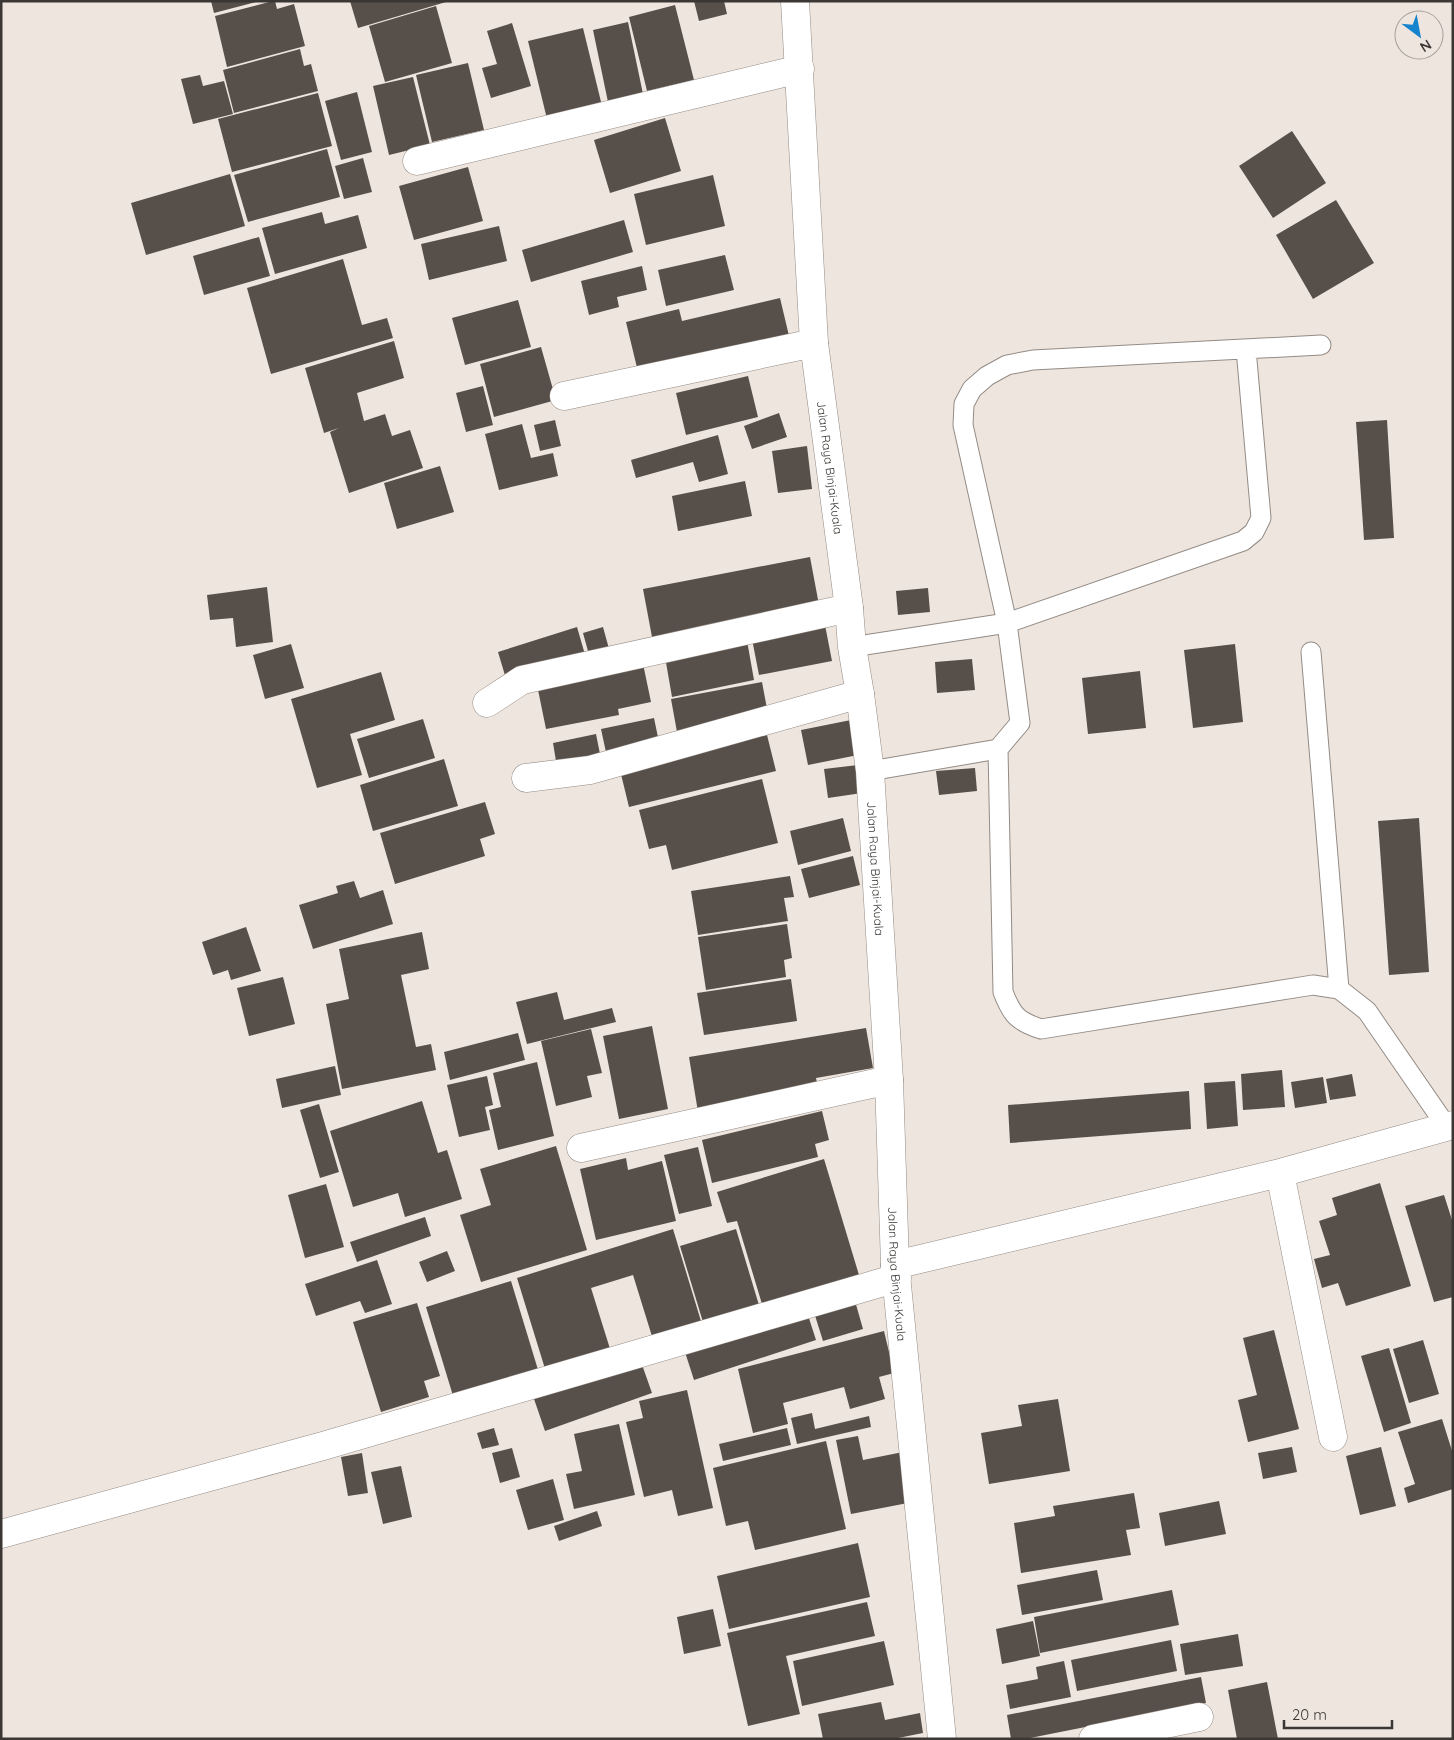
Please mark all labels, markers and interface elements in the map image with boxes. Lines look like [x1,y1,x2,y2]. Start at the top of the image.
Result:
north arrow [1394,10,1444,60]
text: N [1417,36,1435,56]
street label: Jalan Raya Binjai-Kuala [814,400,847,535]
street label: Jalan Raya Binjai-Kuala [864,801,888,936]
street label: Jalan Raya Binjai-Kuala [886,1207,910,1342]
scale bar [1284,1698,1392,1730]
text: 20 m [1292,1705,1327,1724]

